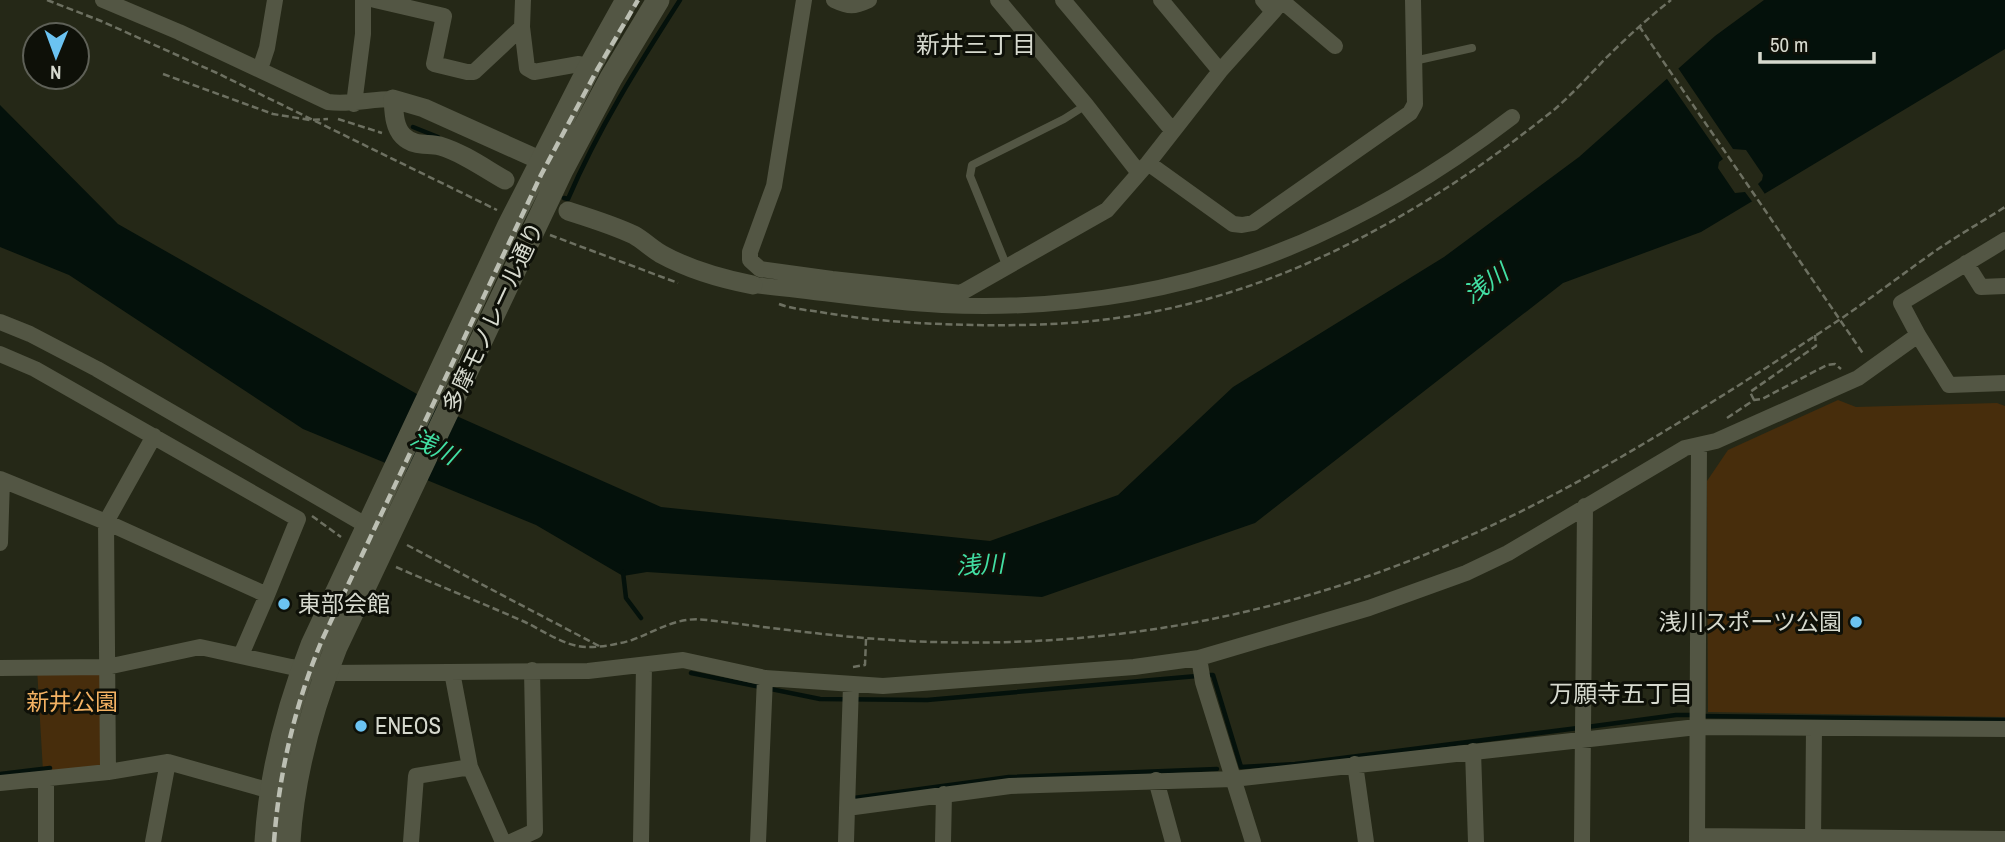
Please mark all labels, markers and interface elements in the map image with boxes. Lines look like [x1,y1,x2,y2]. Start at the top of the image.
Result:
north arrow [21,21,91,91]
scale bar [1760,21,1874,65]
district label: 新井三丁目 [916,28,1036,60]
text: 50 m [1770,30,1808,59]
text: N [50,60,62,86]
street label: 多摩モノレール通り [435,216,550,417]
water label: 浅川 [1457,255,1517,310]
water label: 浅川 [406,421,466,473]
water label: 浅川 [955,547,1008,581]
place label: 東部会館 [298,588,390,619]
marker: 東部会館 [276,596,292,612]
place label: 浅川スポーツ公園 [1658,606,1842,637]
marker: 浅川スポーツ公園 [1848,614,1864,630]
district label: 万願寺五丁目 [1549,677,1693,709]
park label: 新井公園 [26,686,118,717]
place label: ENEOS [375,710,441,741]
marker: ENEOS [353,718,369,734]

